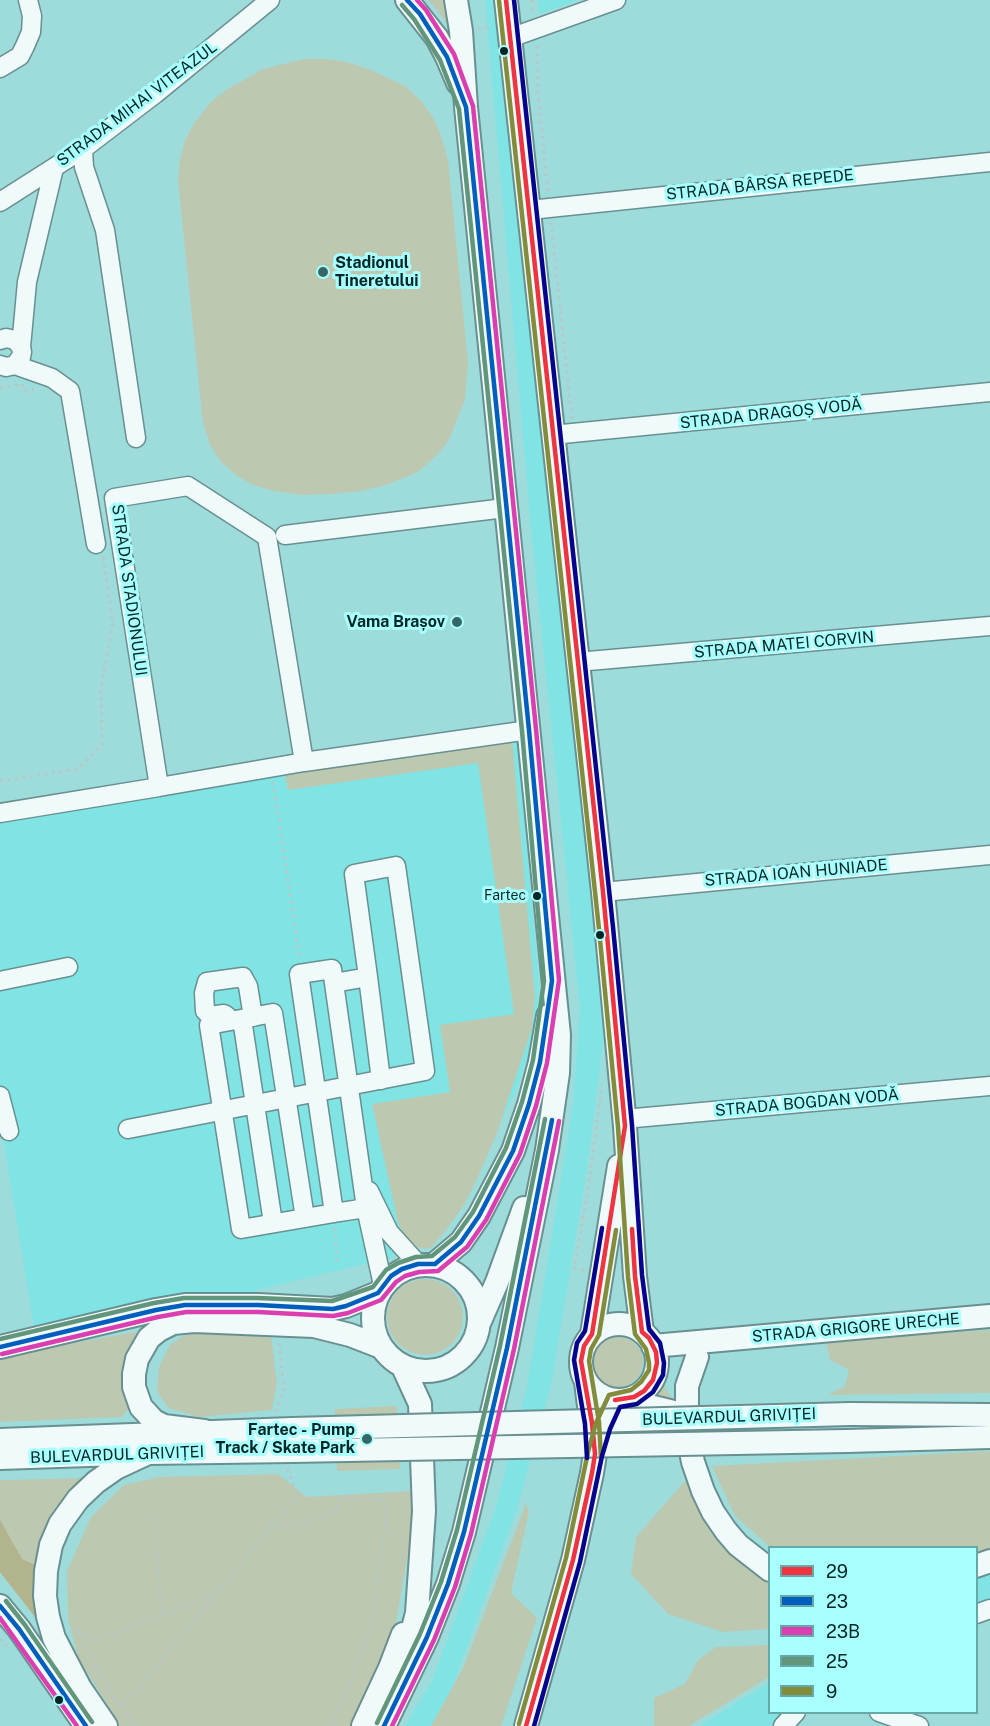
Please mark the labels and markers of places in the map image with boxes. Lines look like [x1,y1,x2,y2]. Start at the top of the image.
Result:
unlabelled marker [498,45,510,57]
place label: Stadionul Tineretului [335,253,419,291]
marker: Stadionul Tineretului [316,265,330,279]
place label: Vama Brașov [346,612,445,632]
marker: Vama Brașov [450,615,464,629]
place label: Fartec [484,888,526,904]
marker: Fartec [531,890,543,902]
unlabelled marker [594,929,606,941]
place label: Fartec - Pump Track / Skate Park [215,1420,355,1458]
marker: Fartec - Pump Track / Skate Park [360,1432,374,1446]
unlabelled marker [53,1694,65,1706]

